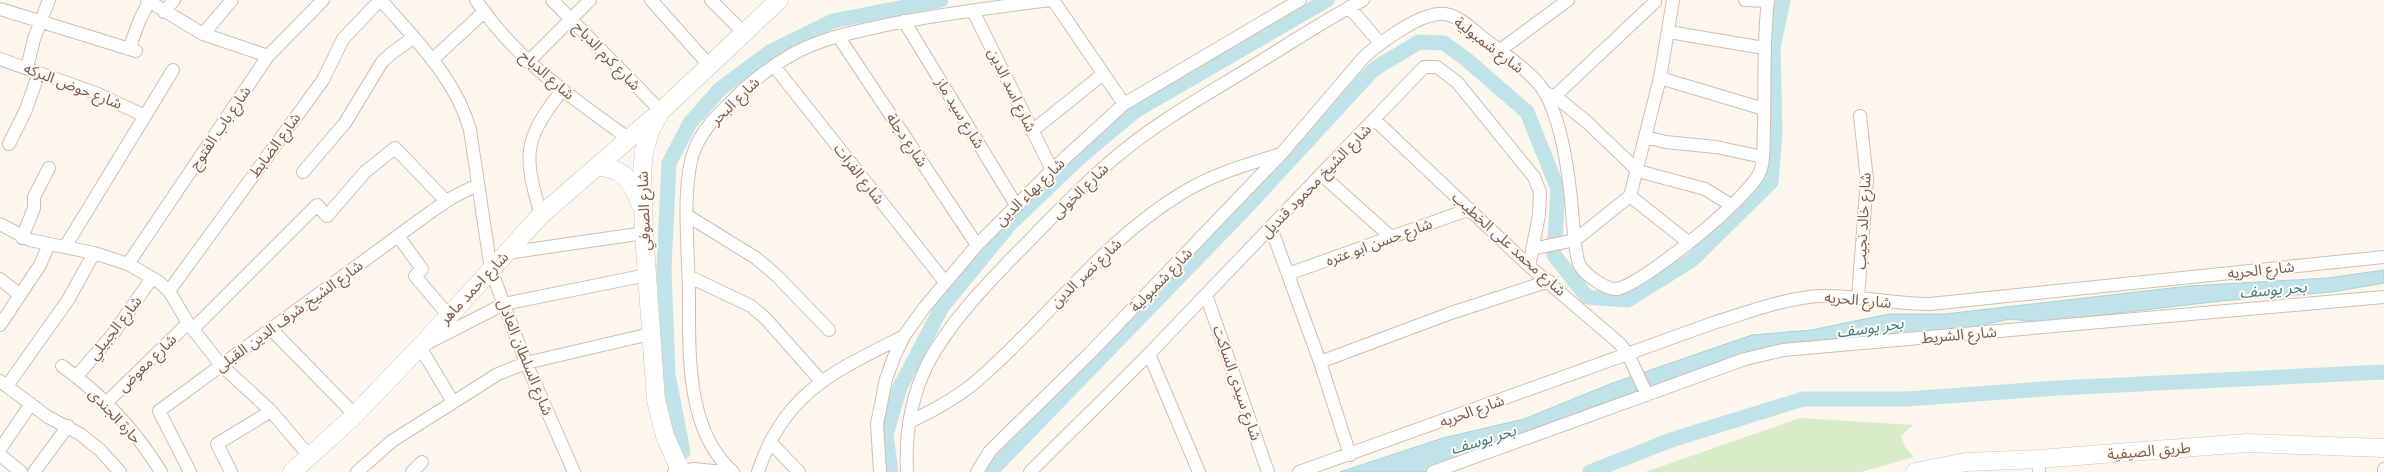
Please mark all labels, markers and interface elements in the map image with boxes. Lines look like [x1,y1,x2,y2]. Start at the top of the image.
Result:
street label: شارع شمبولية [1449,13,1528,80]
street label: شارع كرم الدباح [567,18,645,96]
street label: شارع اسد الدين [981,45,1040,136]
street label: شارع الدباح [514,46,578,106]
street label: شارع حوض البركه [20,59,125,116]
street label: شارع البحر [706,73,765,132]
street label: شارع سيد ماز [929,73,988,154]
street label: شارع باب الفتوح [185,83,257,175]
street label: شارع الضابط [246,109,307,183]
street label: شارع دجلة [880,110,932,172]
street label: شارع الشيخ محمود قنديل [1257,120,1377,244]
street label: شارع الفرات [827,140,888,210]
street label: شارع بهاء الدين [991,154,1071,232]
street label: شارع الخولى [1048,159,1114,225]
street label: شارع الصوفي [634,171,657,251]
street label: شارع خالد نجيب [1851,172,1878,270]
street label: شارع محمد على الخطيب [1446,188,1570,302]
street label: شارع حسن ابو عتره [1323,214,1436,272]
street label: شارع نصر الدين [1047,234,1128,314]
street label: شارع شمبولية [1126,244,1198,318]
street label: شارع احمد ماهر [435,248,514,331]
street label: شارع الشيخ شرف الدين القبلى [212,256,368,378]
street label: شارع الحريه [2227,258,2296,285]
water label: بحر يوسف [2239,277,2308,302]
street label: شارع الحريه [1823,288,1893,315]
street label: شارع الجبيلي [84,292,148,365]
street label: شارع السلطان العادل [491,296,557,419]
water label: بحر يوسف [1835,313,1905,342]
street label: شارع سيدى الساكت [1206,323,1265,444]
street label: شارع الشريط [1921,323,1998,350]
street label: شارع معوض [114,330,183,398]
street label: حارة الجندى [85,384,145,448]
street label: شارع الحريه [1437,391,1508,434]
water label: بحر يوسف [1448,420,1519,458]
street label: طريق الصيفية [2107,438,2192,465]

